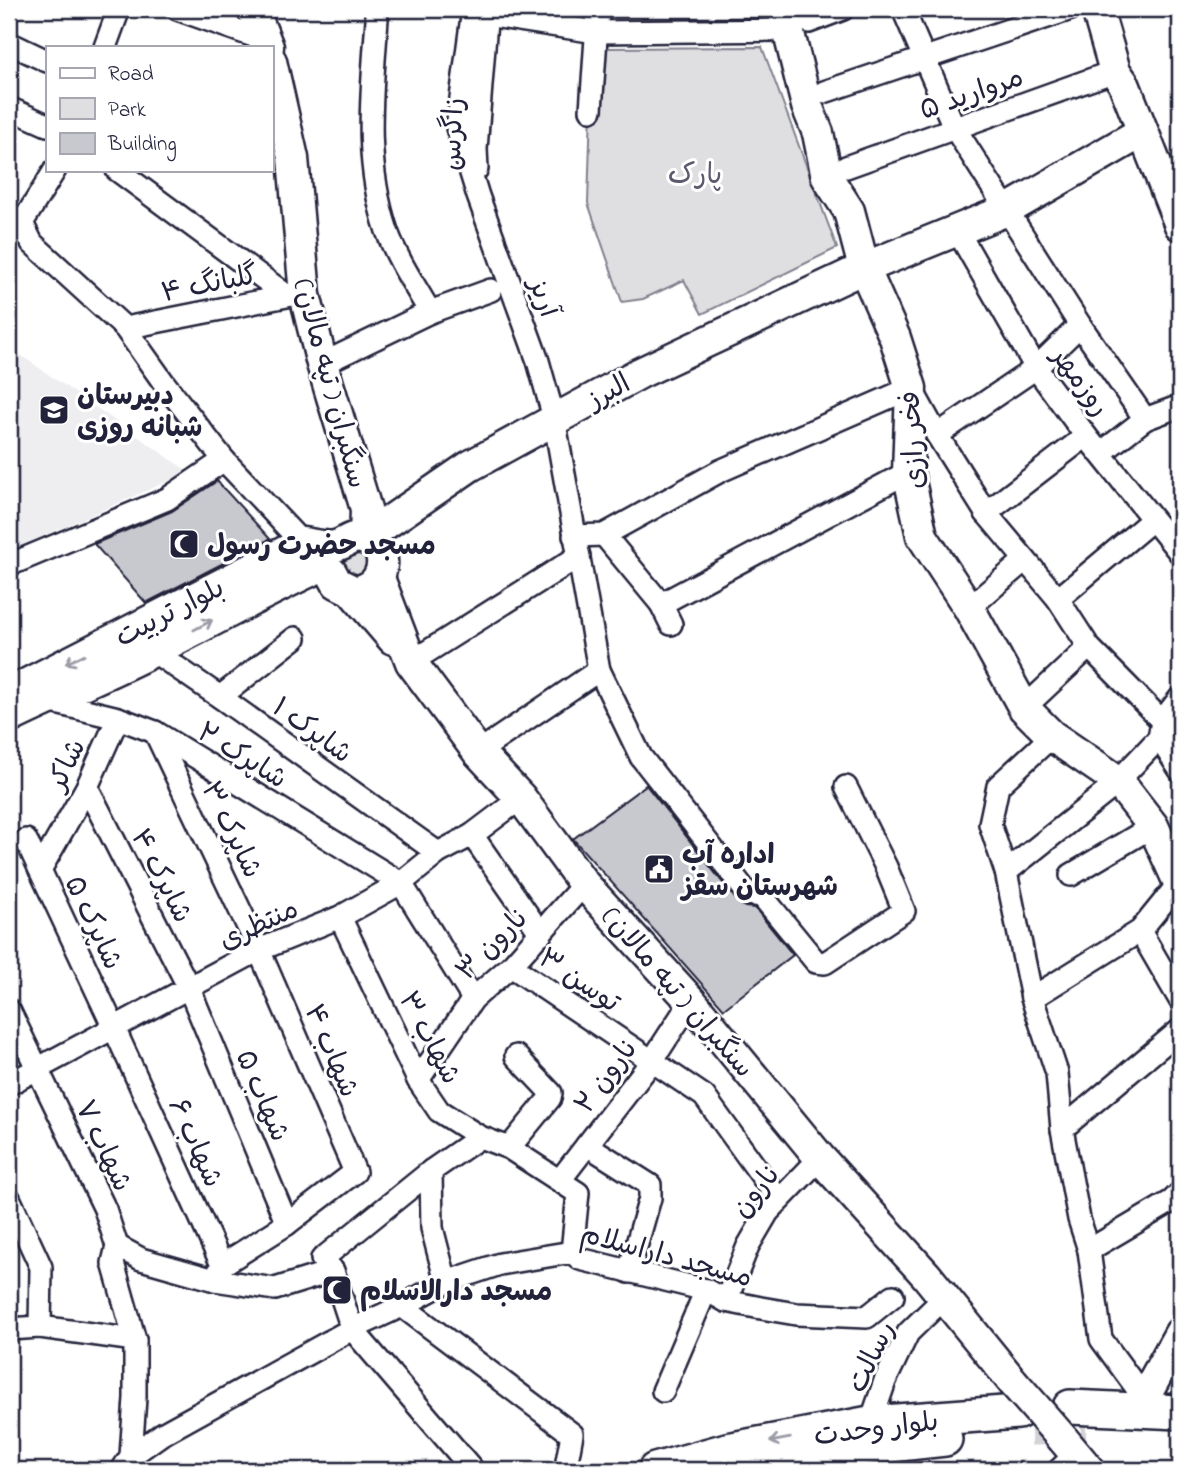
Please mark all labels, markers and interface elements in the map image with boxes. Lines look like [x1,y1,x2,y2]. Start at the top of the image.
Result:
legend [46,46,273,172]
street label: مروارید ۵ [915,58,1030,132]
text: Road [108,60,154,90]
text: Park [108,96,147,126]
street label: زاگرس [433,97,476,171]
text: Building [107,130,177,162]
park label: پارک [668,156,722,197]
street label: گلبانگ ۴ [158,256,262,315]
street label: آریز [515,271,568,325]
street label: سنگبران ( تپه مالان) [281,274,376,493]
street label: روزمهر [1039,338,1118,426]
street label: البرز [579,365,639,422]
place label: دبیرستان شبانه روزی [77,377,202,450]
street label: فخر رازی [891,390,938,490]
school or university icon: دبیرستان شبانه روزی [37,393,71,427]
mosque icon: مسجد حضرت رسول [167,527,201,561]
place label: مسجد حضرت رسول [207,527,436,568]
street label: بلوار تربیت [109,569,232,659]
one-way arrow [192,618,213,632]
one-way arrow [65,652,86,666]
street label: شاپرک ۱ [262,689,360,775]
street label: شاپرک ۲ [188,713,294,801]
street label: شاکر [37,733,98,800]
street label: شاپرک ۳ [189,775,271,886]
street label: شاپرک ۴ [119,822,201,931]
place label: اداره آب شهرستان سقز [679,836,838,909]
public building icon: اداره آب شهرستان سقز [642,852,676,886]
street label: شاپرک ۵ [52,870,131,977]
street label: منتظری [213,890,306,962]
street label: سنگبران ( تپه مالان) [590,898,763,1088]
street label: نارون ۳ [448,900,539,991]
street label: توسن ۳ [529,939,628,1025]
street label: شهاب ۳ [386,985,469,1092]
street label: شهاب ۴ [292,998,368,1104]
street label: نارون ۲ [566,1031,650,1123]
street label: شهاب ۵ [223,1044,298,1149]
street label: شهاب ۶ [156,1092,232,1195]
street label: شهاب ۷ [63,1094,141,1199]
street label: نارون [723,1156,792,1228]
street label: مسجد داراسلام [576,1215,757,1300]
mosque icon: مسجد دارالاسلام [320,1273,354,1307]
place label: مسجد دارالاسلام [360,1273,552,1314]
street label: رسالت [838,1315,908,1400]
street label: بلوار وحدت [812,1402,941,1458]
one-way arrow [769,1434,792,1447]

